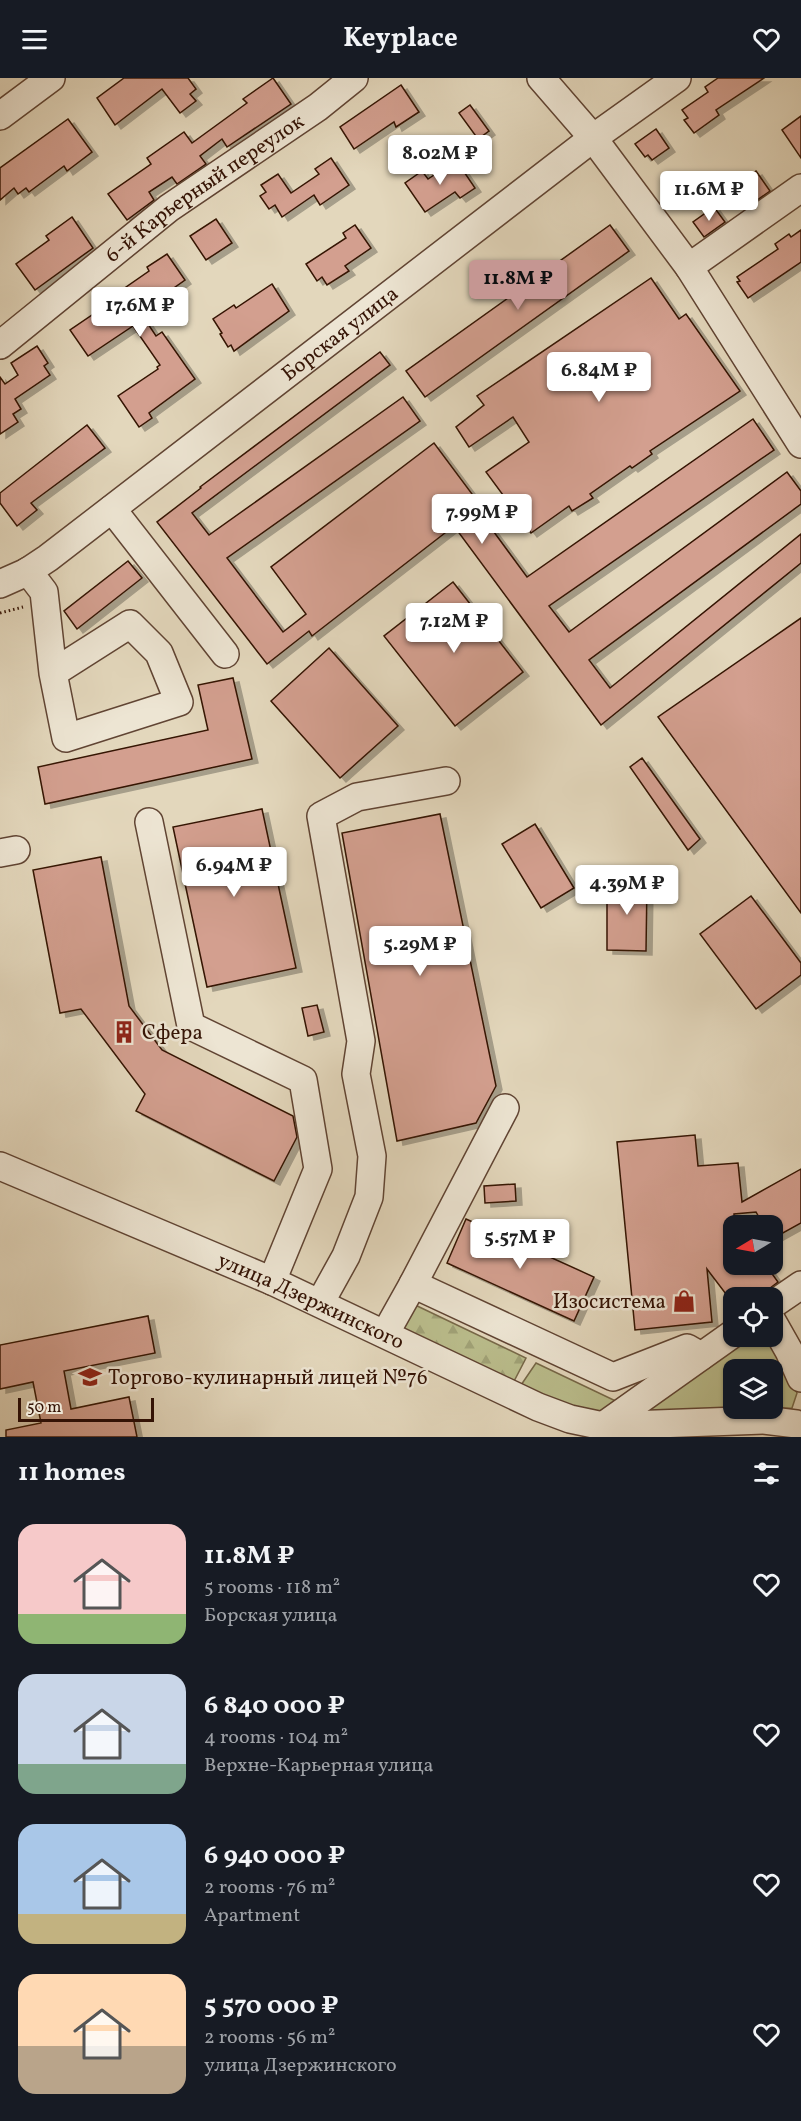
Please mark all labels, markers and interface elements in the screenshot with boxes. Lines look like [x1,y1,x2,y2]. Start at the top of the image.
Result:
text: Keyplace [343,20,458,58]
icon: menu [18,23,51,56]
icon: heart [750,23,783,56]
street label: 6-й Карьерный переулок [100,108,310,270]
pin: 8.02M ₽ [385,135,495,186]
text: 8.02M ₽ [402,140,478,168]
pin: 11.6M ₽ [654,171,764,222]
text: 11.6M ₽ [674,176,744,204]
pin: 11.8M ₽ [463,260,573,311]
text: 11.8M ₽ [483,265,553,293]
street label: Борская улица [276,280,405,389]
pin: 17.6M ₽ [85,287,195,338]
text: 17.6M ₽ [105,292,175,320]
pin: 6.84M ₽ [544,352,654,403]
text: 6.84M ₽ [561,357,637,385]
pin: 7.99M ₽ [427,494,537,545]
text: 7.99M ₽ [446,499,518,527]
pin: 7.12M ₽ [399,603,509,654]
text: 7.12M ₽ [420,608,488,636]
pin: 6.94M ₽ [179,847,289,898]
text: 6.94M ₽ [196,852,272,880]
pin: 4.39M ₽ [572,865,682,916]
text: 4.39M ₽ [589,870,665,898]
pin: 5.29M ₽ [365,926,475,977]
text: 5.29M ₽ [383,931,457,959]
building icon: Сфера [111,1019,137,1045]
place label: Сфера [142,1019,203,1048]
north arrow [723,1215,783,1275]
map controls [723,1215,783,1419]
pin: 5.57M ₽ [465,1219,575,1270]
text: 5.57M ₽ [484,1224,556,1252]
street label: улица Дзержинского [213,1247,409,1358]
button: locate [723,1287,783,1347]
place label: Изосистема [553,1288,666,1317]
shop icon: Изосистема [671,1288,697,1314]
button: layers [723,1359,783,1419]
school or university icon: Торгово-кулинарный лицей №76 [77,1364,103,1390]
place label: Торгово-кулинарный лицей №76 [108,1364,428,1393]
scale bar [18,1395,154,1422]
text: 50 m [27,1397,61,1419]
text: 11 homes [18,1455,125,1491]
icon: filters [750,1457,783,1490]
text: 11.8M ₽ [204,1538,295,1574]
icon: home [66,1548,138,1620]
icon: heart [750,1568,783,1601]
text: 5 rooms · 118 m² [204,1574,340,1602]
text: Борская улица [204,1602,337,1630]
text: 6 840 000 ₽ [204,1688,345,1724]
icon: home [66,1698,138,1770]
icon: heart [750,1718,783,1751]
text: 4 rooms · 104 m² [204,1724,348,1752]
text: Верхне-Карьерная улица [204,1752,434,1780]
text: 6 940 000 ₽ [204,1838,345,1874]
icon: home [66,1848,138,1920]
icon: heart [750,1868,783,1901]
text: 2 rooms · 76 m² [204,1874,336,1902]
text: Apartment [204,1902,300,1930]
text: 5 570 000 ₽ [204,1988,339,2024]
icon: home [66,1998,138,2070]
icon: heart [750,2018,783,2051]
text: 2 rooms · 56 m² [204,2024,335,2052]
text: улица Дзержинского [204,2052,397,2080]

